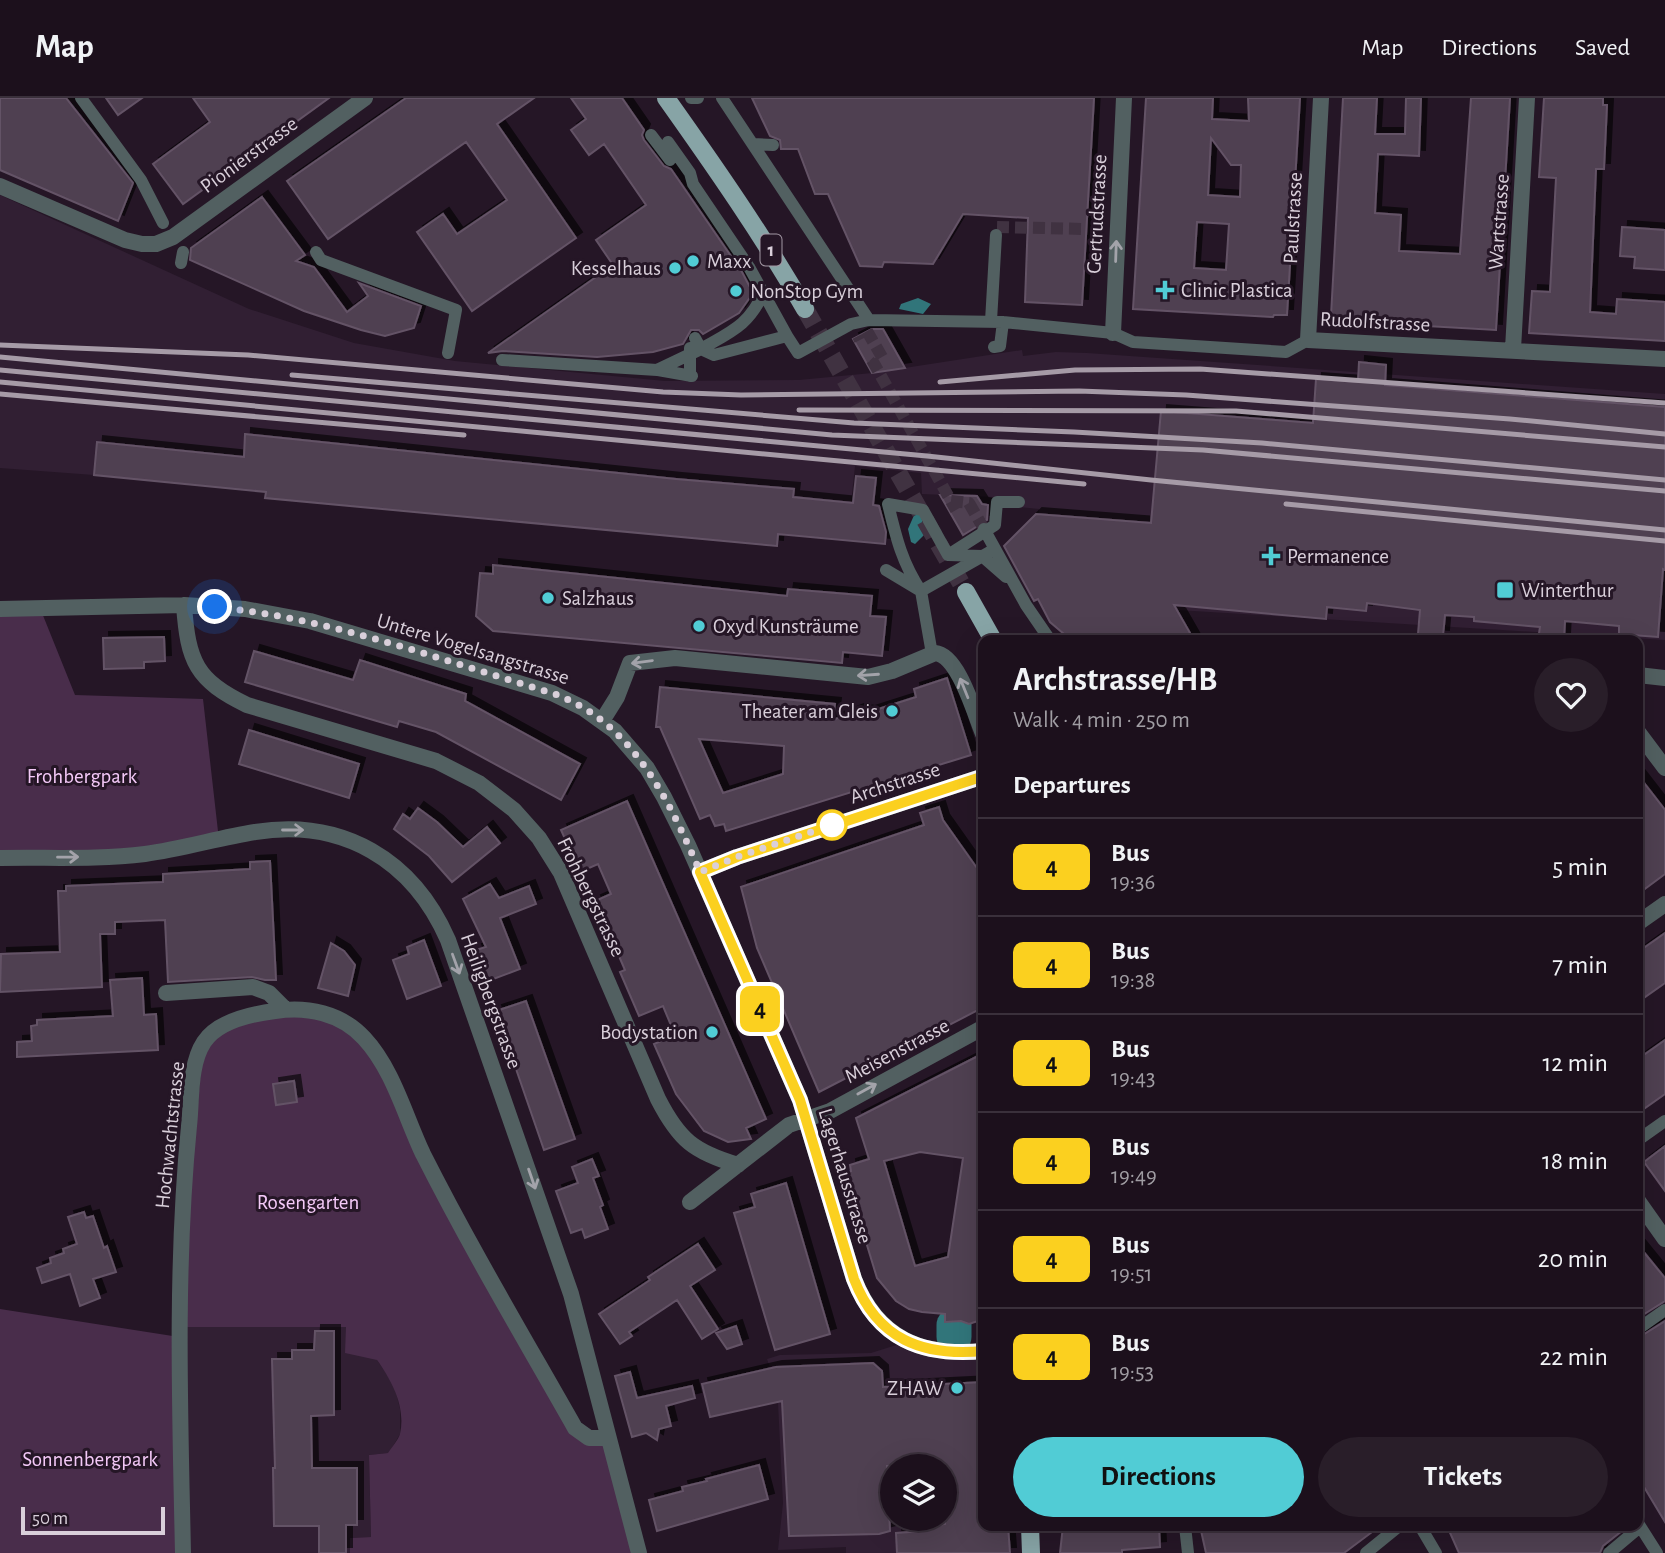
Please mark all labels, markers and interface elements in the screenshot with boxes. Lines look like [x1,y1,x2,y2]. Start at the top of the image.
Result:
text: Map [35,31,94,64]
text: Map [1361,36,1403,60]
text: Directions [1441,36,1537,60]
text: Saved [1575,36,1630,60]
street label: Pionierstrasse [197,113,301,197]
street label: Gertrudstrasse [1083,154,1111,274]
street label: Paulstrasse [1280,172,1306,264]
street label: Wartstrasse [1485,173,1513,271]
road number: 1 [760,234,782,266]
one-way arrow [1110,240,1123,263]
place label: Maxx [707,251,751,272]
marker: Maxx [685,253,701,269]
place label: Kesselhaus [571,258,661,279]
marker: Kesselhaus [667,260,683,276]
marker: Clinic Plastica [1155,280,1175,300]
place label: Clinic Plastica [1181,280,1293,301]
place label: NonStop Gym [750,281,863,302]
marker: NonStop Gym [728,283,744,299]
street label: Rudolfstrasse [1319,309,1431,335]
marker: Permanence [1261,546,1281,566]
place label: Permanence [1287,546,1389,567]
marker: Winterthur [1495,580,1515,600]
place label: Winterthur [1521,580,1614,601]
place label: Salzhaus [562,588,634,609]
your location [197,589,232,624]
marker: Salzhaus [540,590,556,606]
street label: Untere Vogelsangstrasse [374,610,572,688]
place label: Oxyd Kunsträume [713,616,859,637]
marker: Oxyd Kunsträume [691,618,707,634]
one-way arrow [631,655,654,668]
button: heart [1534,658,1608,732]
text: Archstrasse/HB [1013,664,1217,697]
one-way arrow [857,669,880,682]
one-way arrow [957,678,970,699]
place label: Theater am Gleis [741,701,878,722]
marker: Theater am Gleis [884,703,900,719]
text: Walk · 4 min · 250 m [1013,709,1190,732]
street label: Archstrasse [847,759,943,807]
park label: Frohbergpark [27,766,138,787]
text: Departures [1013,772,1131,798]
unlabelled marker [817,810,847,840]
one-way arrow [281,823,304,837]
street label: Frohbergstrasse [553,834,629,960]
text: Bus [1111,840,1150,866]
one-way arrow [56,850,79,864]
text: 5 min [1552,854,1608,880]
text: 4 [1045,855,1058,879]
text: 19:36 [1111,871,1155,894]
street label: Heiligbergstrasse [457,930,525,1072]
text: Bus [1111,938,1150,964]
one-way arrow [451,952,464,974]
text: 7 min [1552,952,1608,978]
text: 4 [1045,953,1058,977]
text: 19:38 [1111,969,1155,992]
line badge: 4 [737,986,783,1032]
text: 4 [754,997,766,1021]
street label: Meisenstrasse [841,1015,953,1087]
place label: Bodystation [600,1022,698,1043]
marker: Bodystation [704,1024,720,1040]
text: Bus [1111,1036,1150,1062]
text: 12 min [1542,1050,1608,1076]
text: 4 [1045,1051,1058,1075]
street label: Hochwachtstrasse [152,1060,188,1210]
text: 19:43 [1111,1067,1156,1090]
one-way arrow [857,1082,877,1096]
street label: Lagerhausstrasse [814,1106,876,1246]
text: Bus [1111,1134,1150,1160]
text: 18 min [1542,1148,1608,1174]
text: 4 [1045,1149,1058,1173]
text: 19:49 [1111,1165,1157,1188]
one-way arrow [527,1167,539,1189]
park label: Rosengarten [257,1192,359,1213]
text: Bus [1111,1232,1150,1258]
text: 20 min [1538,1246,1608,1272]
text: 4 [1045,1247,1058,1271]
text: 19:51 [1111,1263,1153,1286]
text: Bus [1111,1330,1150,1356]
text: 22 min [1540,1344,1608,1370]
text: 4 [1045,1345,1058,1369]
text: 19:53 [1111,1361,1154,1384]
place label: ZHAW [887,1378,943,1399]
marker: ZHAW [949,1380,965,1396]
button: Directions [1013,1437,1304,1517]
button: Tickets [1318,1437,1608,1517]
park label: Sonnenbergpark [22,1449,158,1470]
map controls [880,1454,957,1531]
button: layers [880,1454,957,1531]
scale bar [21,1504,164,1536]
text: 50 m [32,1509,68,1528]

